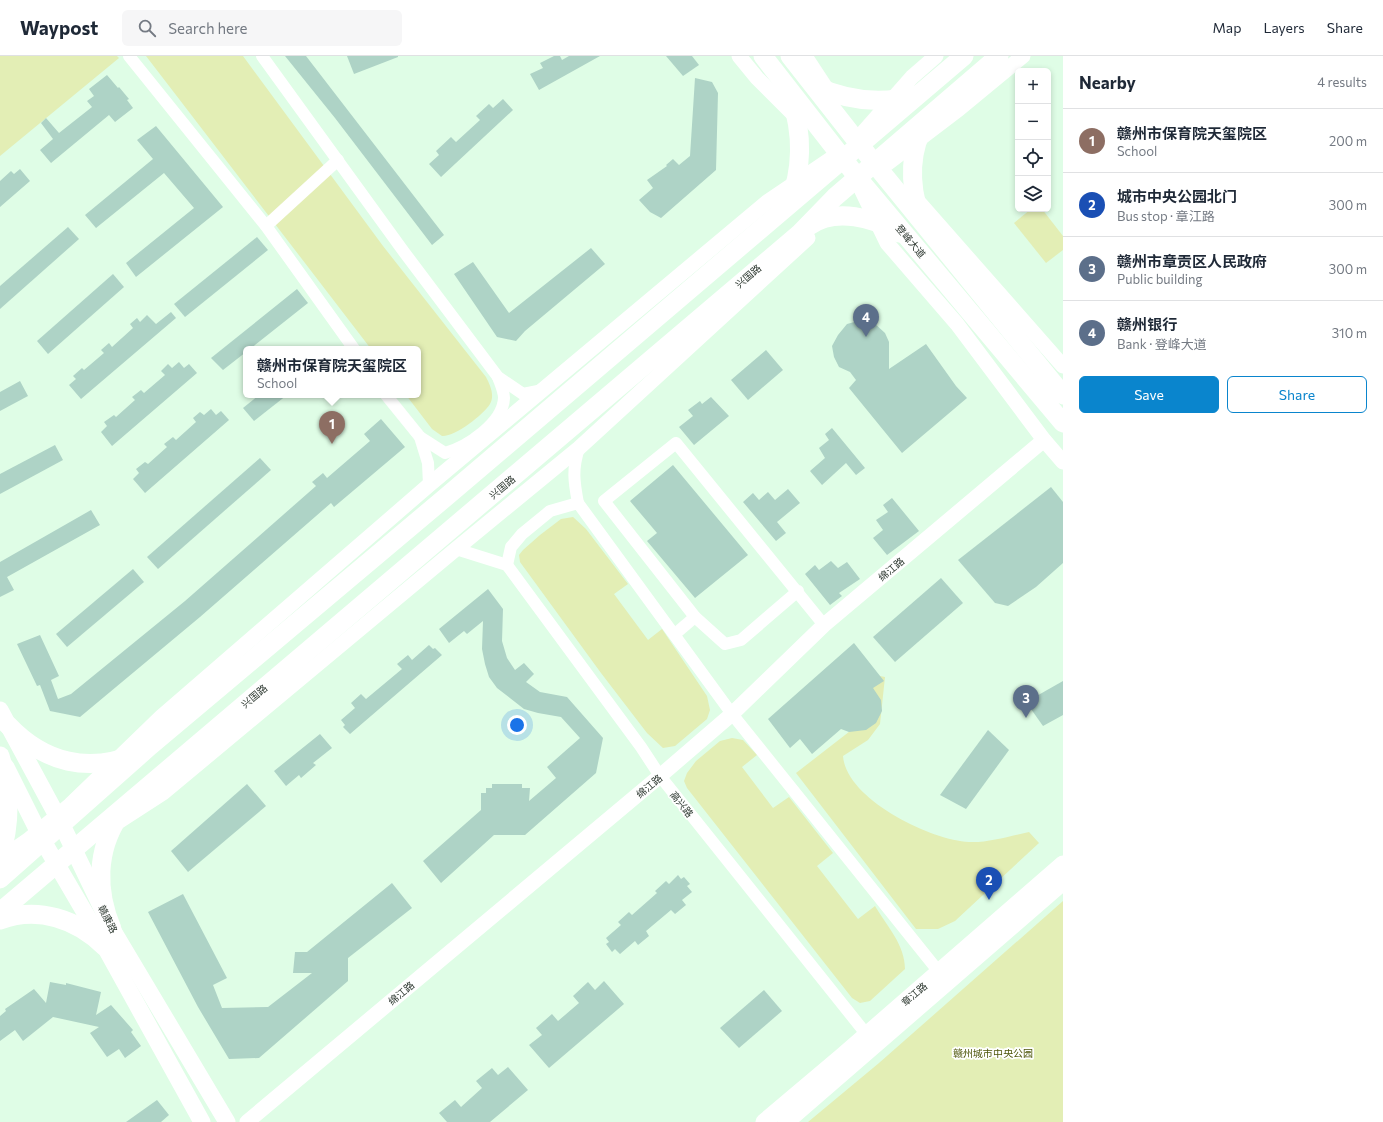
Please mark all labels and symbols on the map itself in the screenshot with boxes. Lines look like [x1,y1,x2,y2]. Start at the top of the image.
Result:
street label: 登峰大道 [894,222,928,260]
street label: 兴国路 [733,262,763,290]
pin: 4 [853,304,879,337]
pin: 1 [319,411,345,444]
street label: 兴国路 [487,473,517,501]
street label: 绵江路 [876,555,906,583]
street label: 兴国路 [239,682,269,710]
pin: 3 [1013,685,1039,718]
your location [507,715,527,735]
street label: 绵江路 [634,772,664,800]
street label: 高兴路 [668,788,696,820]
pin: 2 [976,867,1002,900]
street label: 赣康路 [96,903,120,935]
street label: 绵江路 [386,979,416,1007]
street label: 章江路 [899,980,929,1008]
park label: 赣州城市中央公园 [953,1047,1033,1059]

